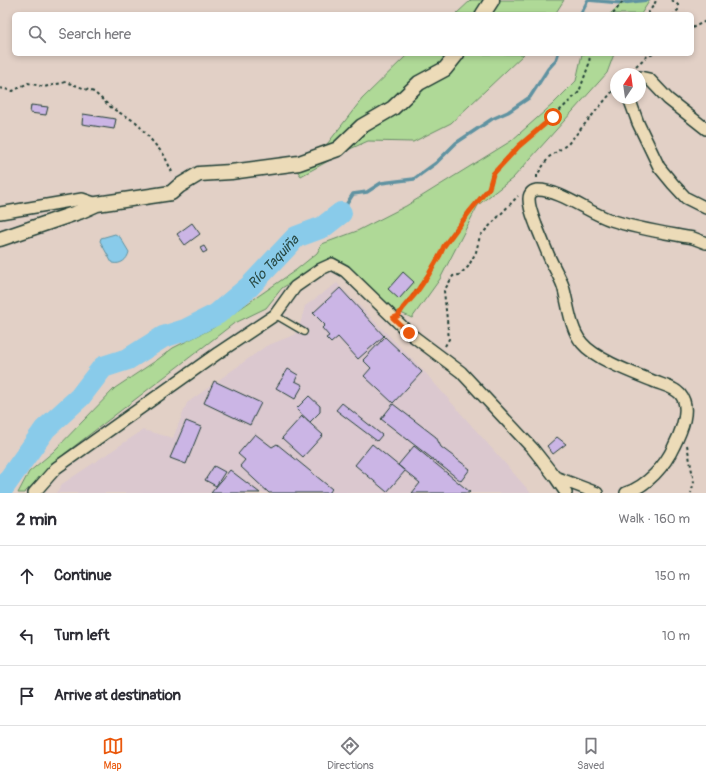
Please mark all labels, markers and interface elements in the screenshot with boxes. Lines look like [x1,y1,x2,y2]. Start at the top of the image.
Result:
search box [12,12,694,56]
icon: search [26,23,48,45]
text: Search here [58,25,131,44]
north arrow [610,68,646,104]
route start [544,108,562,126]
water label: Río Taquiña [244,231,303,292]
route end [400,324,418,342]
text: 2 min [16,509,57,530]
text: Walk · 160 m [619,511,690,527]
icon: ahead [16,565,38,587]
text: Continue [54,566,112,585]
text: 150 m [655,568,690,584]
icon: left [16,625,38,647]
text: Turn left [54,626,110,645]
text: 10 m [662,628,690,644]
icon: arrive [16,685,38,707]
text: Arrive at destination [54,686,181,705]
tab: Map [102,735,124,772]
tab: Directions [327,735,374,772]
tab: Saved [577,735,604,772]

